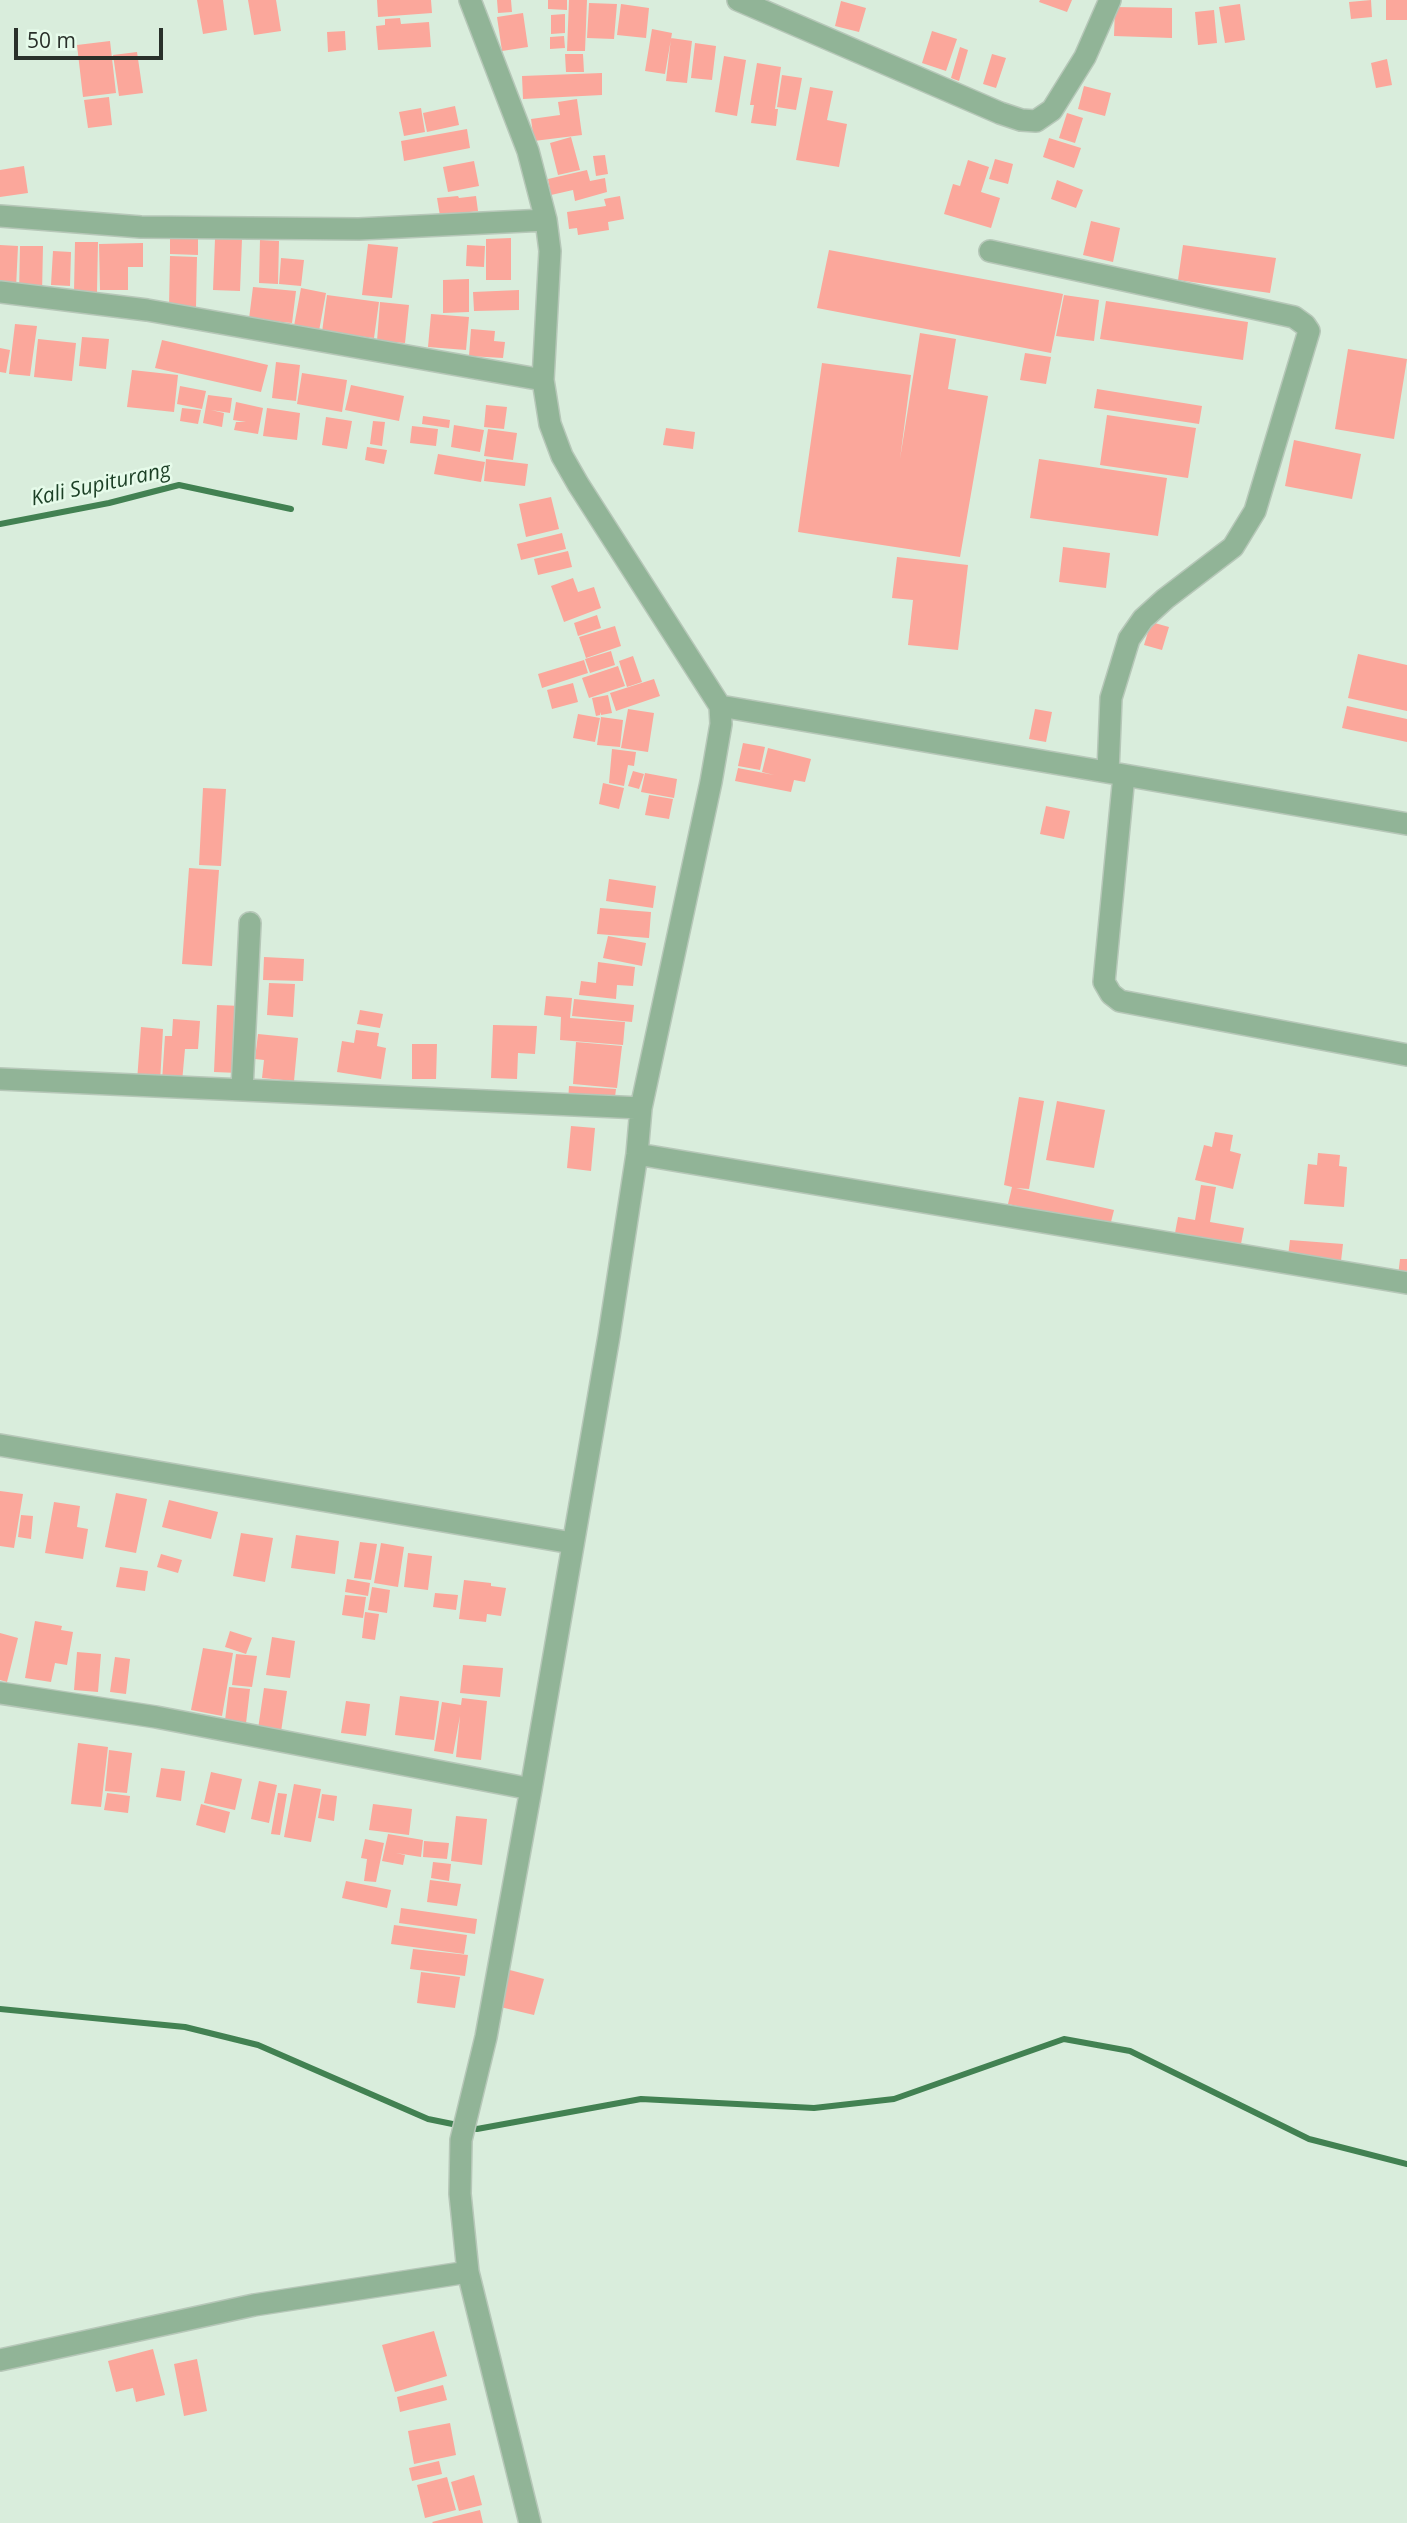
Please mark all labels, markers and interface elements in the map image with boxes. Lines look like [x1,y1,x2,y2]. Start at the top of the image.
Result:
scale bar [18,14,166,58]
text: 50 m [27,26,76,54]
water label: Kali Supiturang [29,458,173,512]

